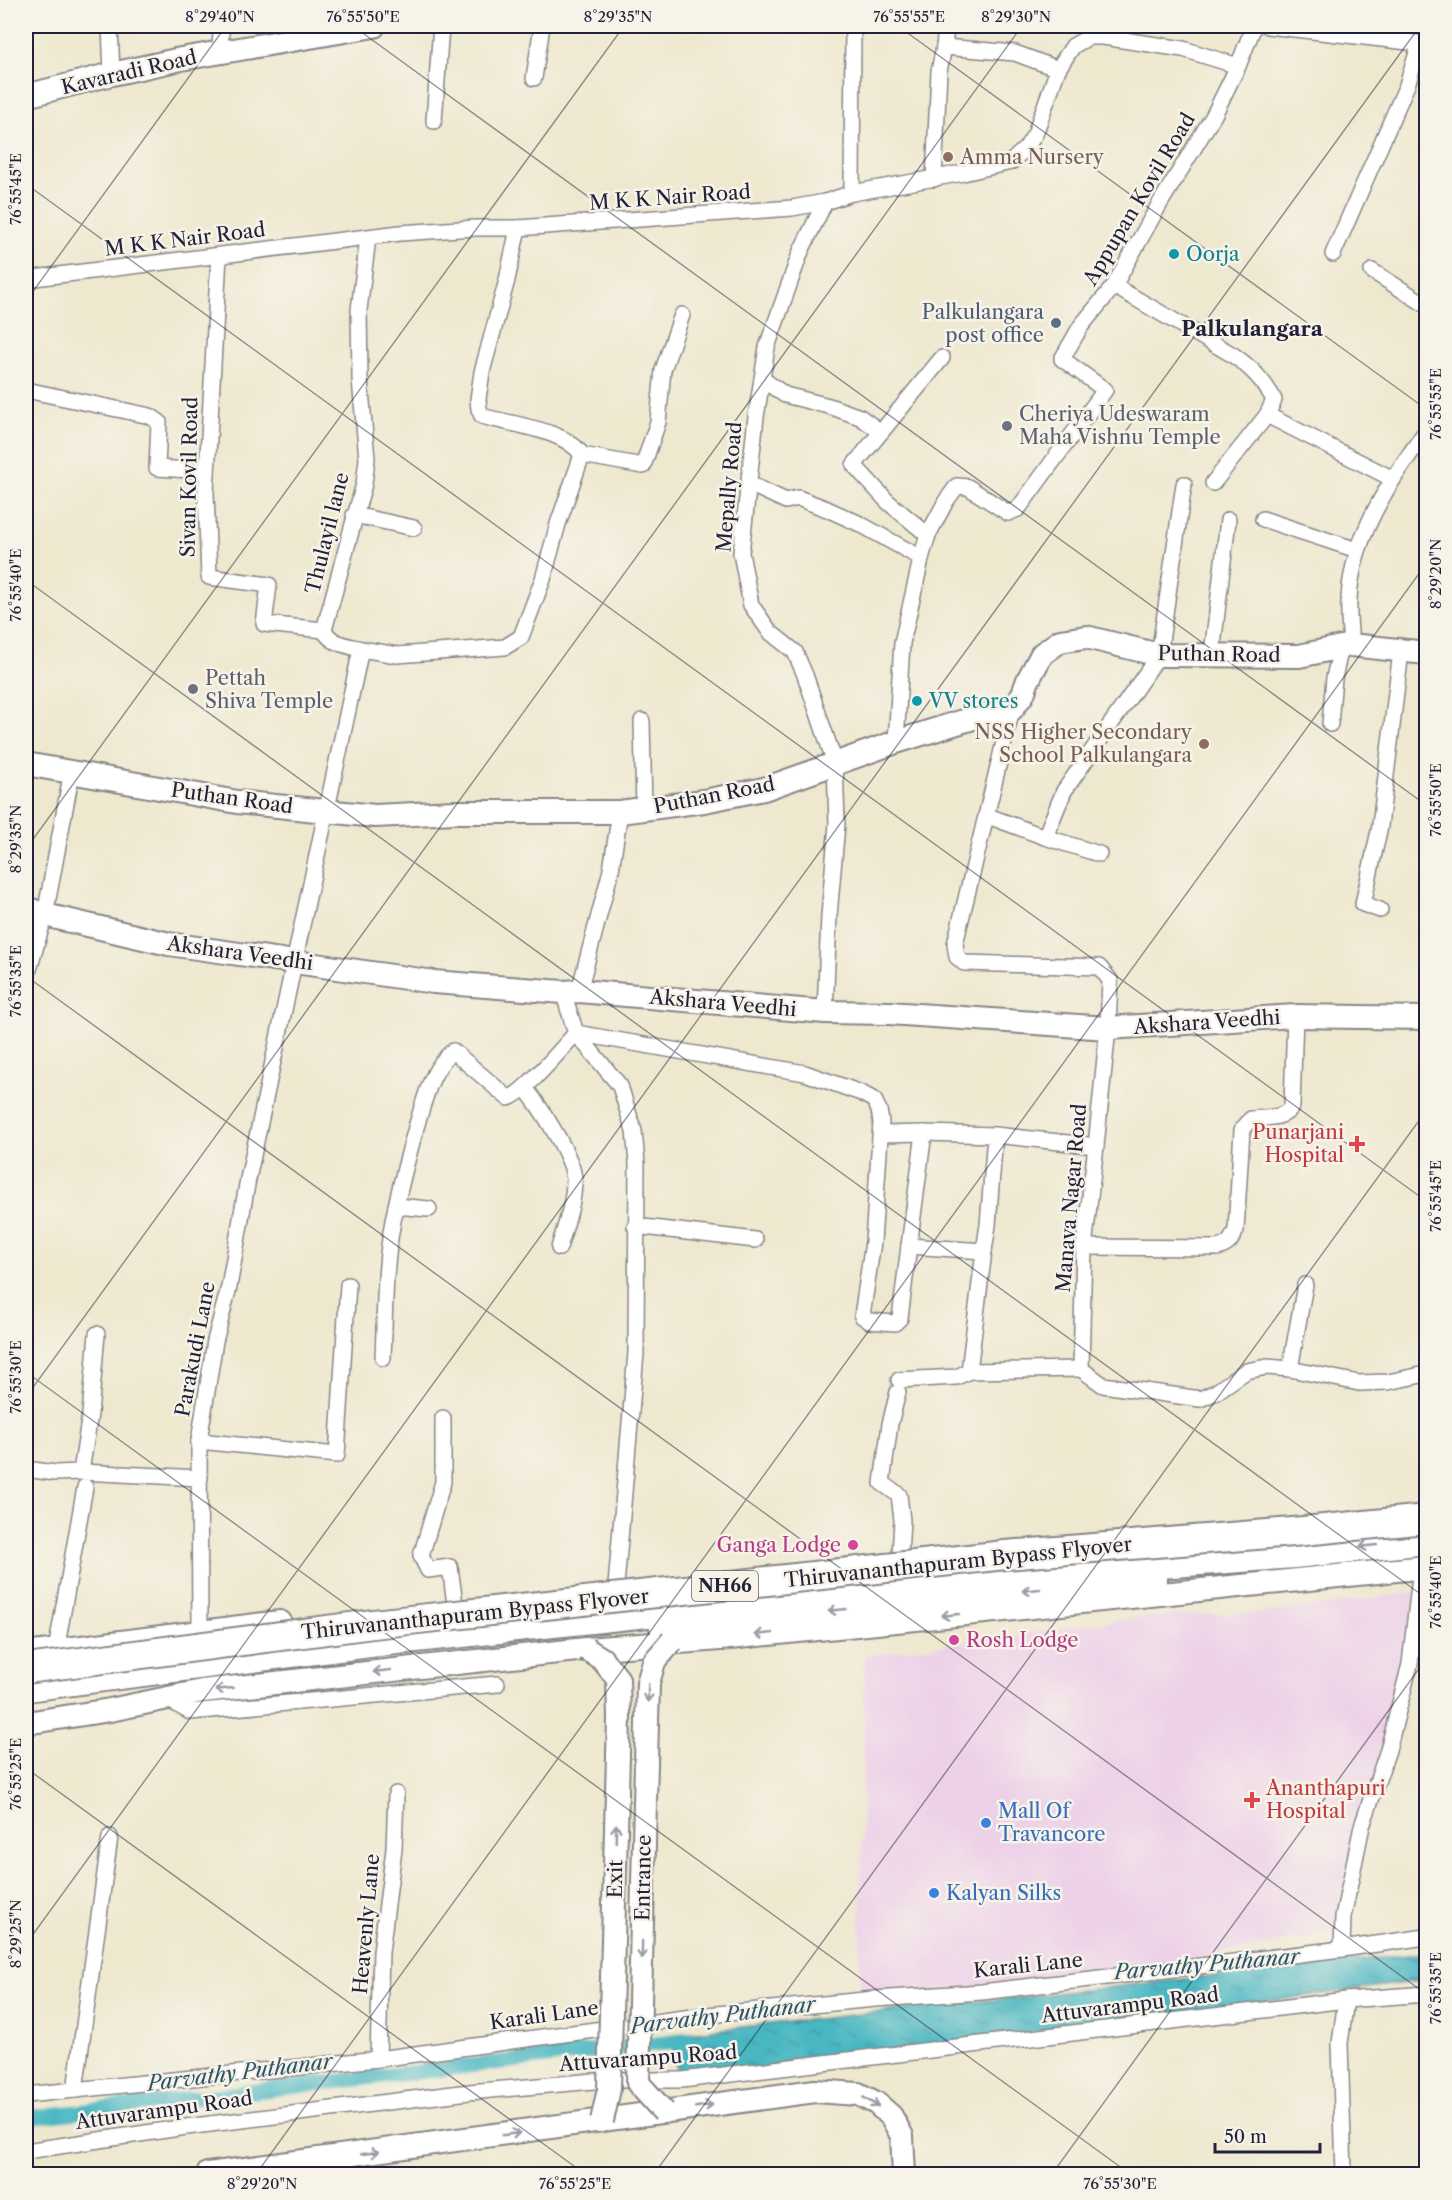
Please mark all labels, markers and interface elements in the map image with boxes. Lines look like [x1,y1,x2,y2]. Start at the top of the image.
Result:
text: 8°29'40"N [185,7,255,26]
text: 76°55'50"E [326,7,400,26]
text: 8°29'35"N [584,7,652,26]
text: 76°55'55"E [873,7,945,26]
text: 8°29'30"N [981,7,1051,26]
street label: Kavaradi Road [59,45,199,99]
street label: Appupan Kovil Road [1078,109,1200,290]
place label: Amma Nursery [959,145,1105,169]
marker: Amma Nursery [941,150,955,164]
text: 76°55'45"E [6,153,25,225]
street label: M K K Nair Road [588,179,752,215]
street label: M K K Nair Road [103,217,267,261]
place label: Oorja [1186,242,1240,266]
marker: Oorja [1167,247,1181,261]
place label: Palkulangara post office [922,300,1044,347]
marker: Palkulangara post office [1049,316,1063,330]
district label: Palkulangara [1181,316,1324,341]
text: 76°55'55"E [1426,368,1445,440]
street label: Sivan Kovil Road [176,396,202,558]
place label: Cheriya Udeswaram Maha Vishnu Temple [1019,402,1221,449]
marker: Cheriya Udeswaram Maha Vishnu Temple [1000,419,1014,433]
street label: Mepally Road [711,421,747,553]
street label: Thulayil lane [300,470,354,596]
text: 8°29'20"N [1426,539,1445,609]
text: 76°55'40"E [6,548,25,622]
street label: Puthan Road [1157,641,1281,667]
place label: Pettah Shiva Temple [205,666,333,713]
marker: Pettah Shiva Temple [186,682,200,696]
place label: VV stores [928,689,1018,713]
marker: VV stores [910,694,924,708]
place label: NSS Higher Secondary School Palkulangara [975,720,1193,767]
marker: NSS Higher Secondary School Palkulangara [1197,737,1211,751]
text: 76°55'50"E [1426,763,1445,837]
street label: Puthan Road [651,771,777,819]
street label: Puthan Road [169,778,295,818]
text: 8°29'35"N [6,805,25,873]
street label: Akshara Veedhi [164,931,315,975]
text: 76°55'35"E [6,945,25,1017]
street label: Akshara Veedhi [648,985,797,1021]
street label: Akshara Veedhi [1132,1005,1281,1039]
street label: Manava Nagar Road [1051,1103,1091,1293]
place label: Punarjani Hospital [1252,1120,1344,1167]
marker: Punarjani Hospital [1348,1135,1366,1153]
text: 76°55'45"E [1426,1160,1445,1232]
street label: Parakudi Lane [170,1279,220,1419]
text: 76°55'30"E [6,1340,25,1414]
street label: Thiruvananthapuram Bypass Flyover [783,1532,1134,1592]
place label: Ganga Lodge [717,1533,841,1557]
marker: Ganga Lodge [846,1538,860,1552]
one-way arrow [1359,1541,1379,1552]
text: 76°55'40"E [1426,1555,1445,1629]
road number: NH66 [692,1571,758,1601]
street label: Thiruvananthapuram Bypass Flyover [300,1584,651,1644]
one-way arrow [1021,1585,1041,1596]
one-way arrow [827,1605,847,1616]
one-way arrow [941,1610,961,1621]
place label: Rosh Lodge [966,1628,1079,1652]
one-way arrow [754,1629,774,1640]
marker: Rosh Lodge [947,1633,961,1647]
one-way arrow [372,1666,392,1677]
one-way arrow [643,1682,654,1702]
one-way arrow [215,1684,235,1695]
text: 76°55'25"E [6,1738,25,1810]
place label: Ananthapuri Hospital [1265,1776,1386,1823]
marker: Ananthapuri Hospital [1243,1791,1261,1809]
place label: Mall Of Travancore [998,1799,1106,1846]
marker: Mall Of Travancore [979,1816,993,1830]
one-way arrow [610,1823,621,1843]
street label: Entrance [630,1835,656,1921]
street label: Heavenly Lane [348,1853,384,1995]
street label: Exit [603,1859,627,1899]
place label: Kalyan Silks [946,1881,1061,1905]
marker: Kalyan Silks [927,1886,941,1900]
text: 8°29'25"N [6,1899,25,1969]
one-way arrow [636,1940,647,1960]
water label: Parvathy Puthanar [1111,1943,1302,1985]
street label: Karali Lane [972,1947,1084,1983]
text: 76°55'35"E [1426,1952,1445,2024]
street label: Attuvarampu Road [1039,1982,1220,2028]
water label: Parvathy Puthanar [627,1991,818,2039]
street label: Karali Lane [488,1995,600,2035]
street label: Attuvarampu Road [557,2040,738,2076]
water label: Parvathy Puthanar [144,2048,335,2096]
street label: Attuvarampu Road [73,2086,254,2134]
one-way arrow [862,2096,879,2108]
one-way arrow [694,2101,714,2112]
scale bar [1215,2116,1320,2154]
text: 50 m [1224,2126,1267,2148]
one-way arrow [501,2128,521,2139]
one-way arrow [360,2147,380,2158]
text: 8°29'20"N [227,2174,297,2193]
text: 76°55'25"E [539,2174,611,2193]
text: 76°55'30"E [1083,2174,1157,2193]

